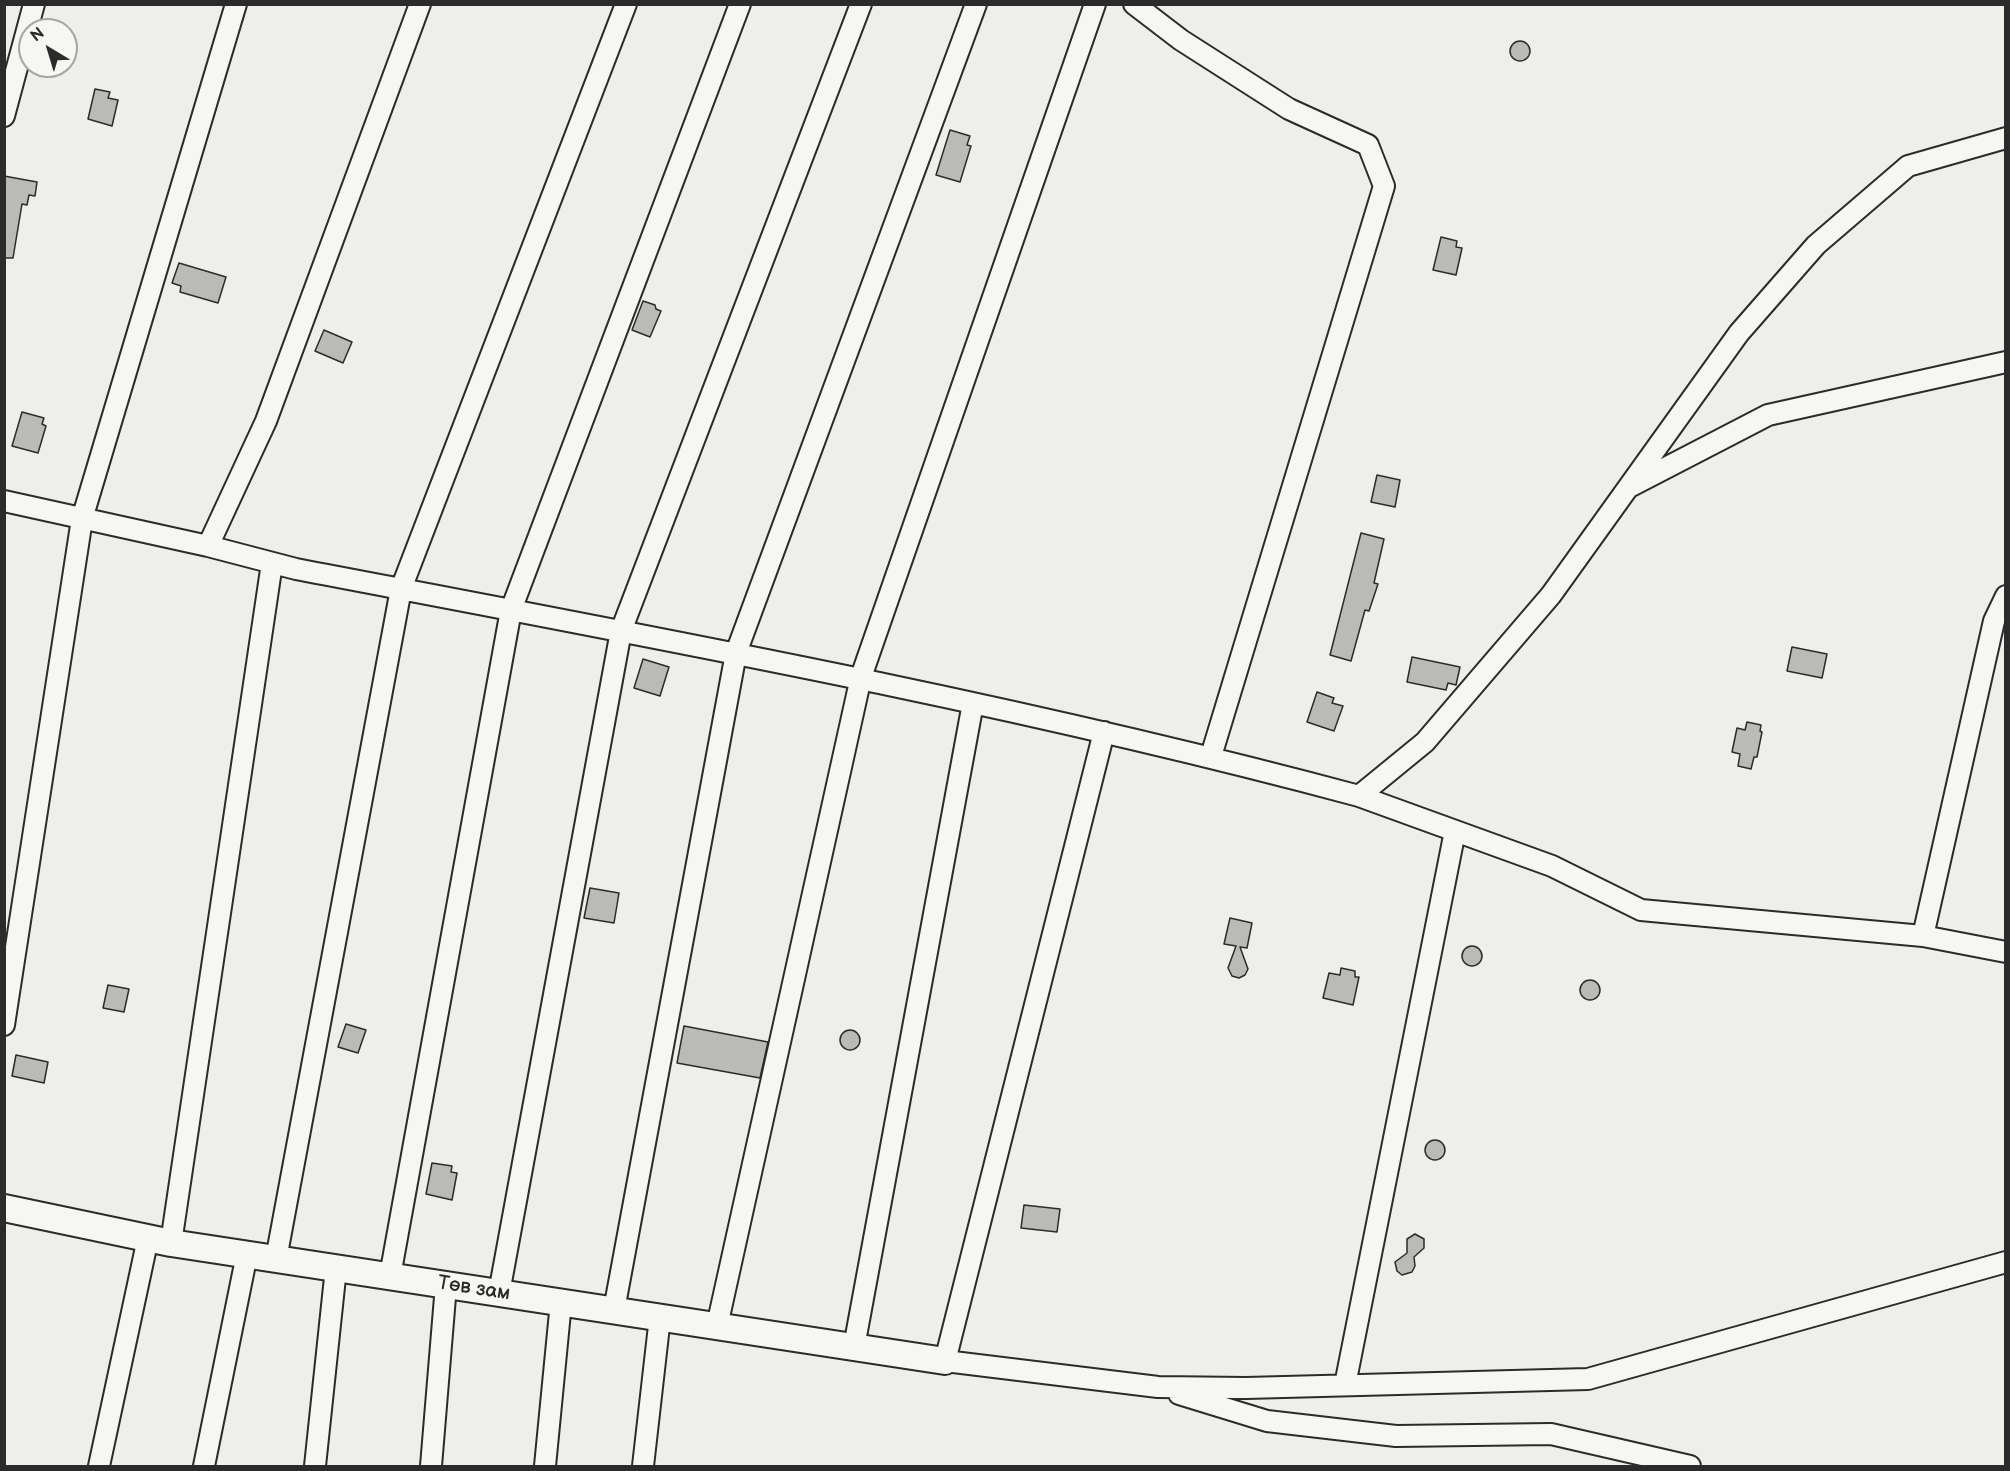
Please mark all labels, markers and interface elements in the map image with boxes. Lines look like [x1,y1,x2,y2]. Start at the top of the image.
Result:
north arrow [18,18,78,78]
text: N [27,24,48,46]
street label: Төв зам [436,1271,512,1307]

